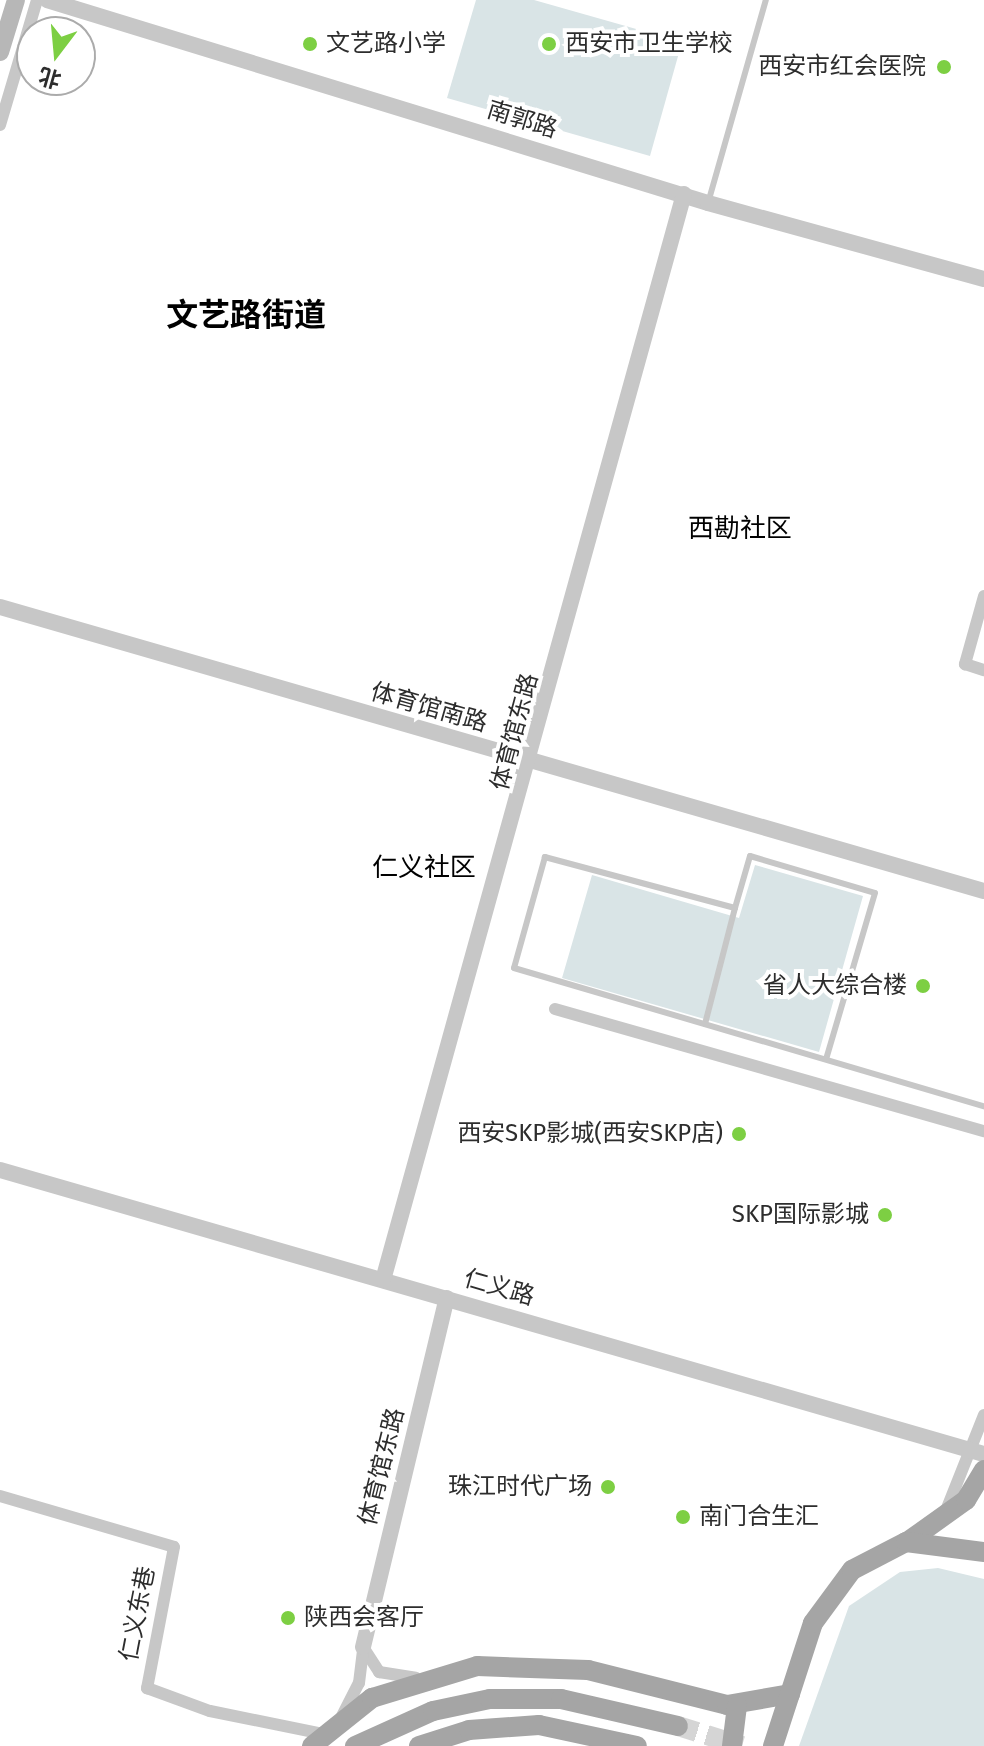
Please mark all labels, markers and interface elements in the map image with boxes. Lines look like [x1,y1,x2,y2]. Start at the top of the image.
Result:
north arrow [16,16,96,96]
place label: 文艺路小学 [326,30,446,58]
place label: 西安市卫生学校 [565,30,733,58]
marker: 文艺路小学 [301,35,319,53]
marker: 西安市卫生学校 [540,35,558,53]
place label: 西安市红会医院 [758,53,926,81]
marker: 西安市红会医院 [933,56,955,78]
text: 北 [36,62,64,94]
street label: 南郭路 [483,96,561,144]
district label: 文艺路街道 [166,296,326,334]
district label: 西勘社区 [688,513,792,545]
street label: 体育馆东路 [486,670,544,794]
street label: 体育馆南路 [367,678,491,738]
district label: 仁义社区 [372,852,476,884]
place label: 省人大综合楼 [763,972,907,1000]
marker: 省人大综合楼 [914,977,932,995]
place label: 西安SKP影城(西安SKP店) [457,1120,723,1148]
marker: 西安SKP影城(西安SKP店) [730,1125,748,1143]
place label: SKP国际影城 [732,1201,869,1229]
marker: SKP国际影城 [876,1206,894,1224]
street label: 仁义路 [460,1264,538,1312]
street label: 体育馆东路 [354,1405,410,1529]
place label: 珠江时代广场 [448,1473,592,1501]
marker: 珠江时代广场 [599,1478,617,1496]
place label: 南门合生汇 [699,1503,819,1531]
marker: 南门合生汇 [674,1508,692,1526]
street label: 仁义东巷 [115,1564,161,1664]
place label: 陕西会客厅 [304,1604,424,1632]
marker: 陕西会客厅 [279,1609,297,1627]

